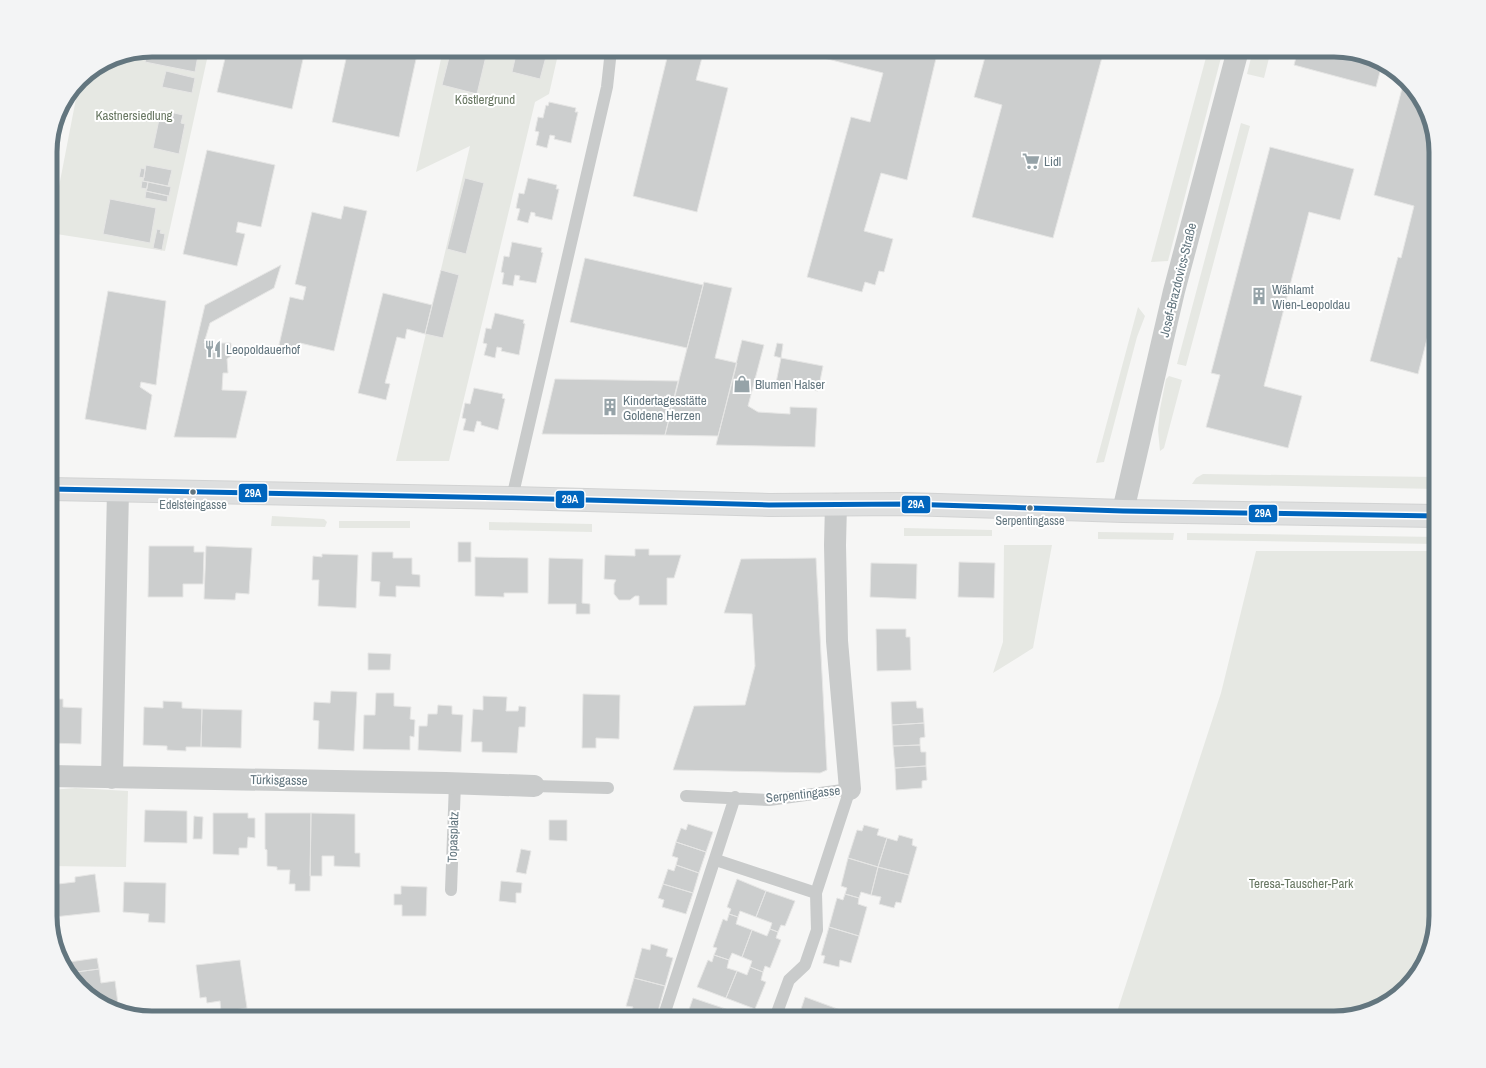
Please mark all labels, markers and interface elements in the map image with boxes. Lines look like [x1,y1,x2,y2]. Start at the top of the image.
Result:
park label: Köstlergrund [455,91,515,108]
park label: Kastnersiedlung [95,107,173,124]
supermarket icon: Lidl [1021,151,1041,171]
place label: Lidl [1044,153,1061,170]
street label: Josef-Brazdovics-Straße [1156,221,1200,339]
place label: Wählamt Wien-Leopoldau [1272,281,1350,313]
building icon: Wählamt Wien-Leopoldau [1249,286,1269,306]
restaurant icon: Leopoldauerhof [203,339,223,359]
place label: Leopoldauerhof [226,341,300,358]
shop icon: Blumen Halser [732,374,752,394]
place label: Blumen Halser [755,376,825,393]
place label: Kindertagesstätte Goldene Herzen [623,392,707,424]
building icon: Kindertagesstätte Goldene Herzen [600,397,620,417]
line badge: 29A [238,483,268,503]
text: 29A [245,486,262,500]
marker: Edelsteingasse [188,487,198,497]
line badge: 29A [555,490,585,509]
text: 29A [562,492,579,506]
line badge: 29A [901,495,931,514]
place label: Edelsteingasse [159,497,227,513]
text: 29A [908,497,925,511]
marker: Serpentingasse [1025,503,1035,513]
line badge: 29A [1248,504,1278,523]
text: 29A [1255,506,1272,520]
place label: Serpentingasse [996,513,1064,529]
street label: Türkisgasse [250,771,308,789]
street label: Serpentingasse [765,782,841,806]
street label: Topasplatz [444,811,462,863]
park label: Teresa-Tauscher-Park [1249,875,1354,892]

